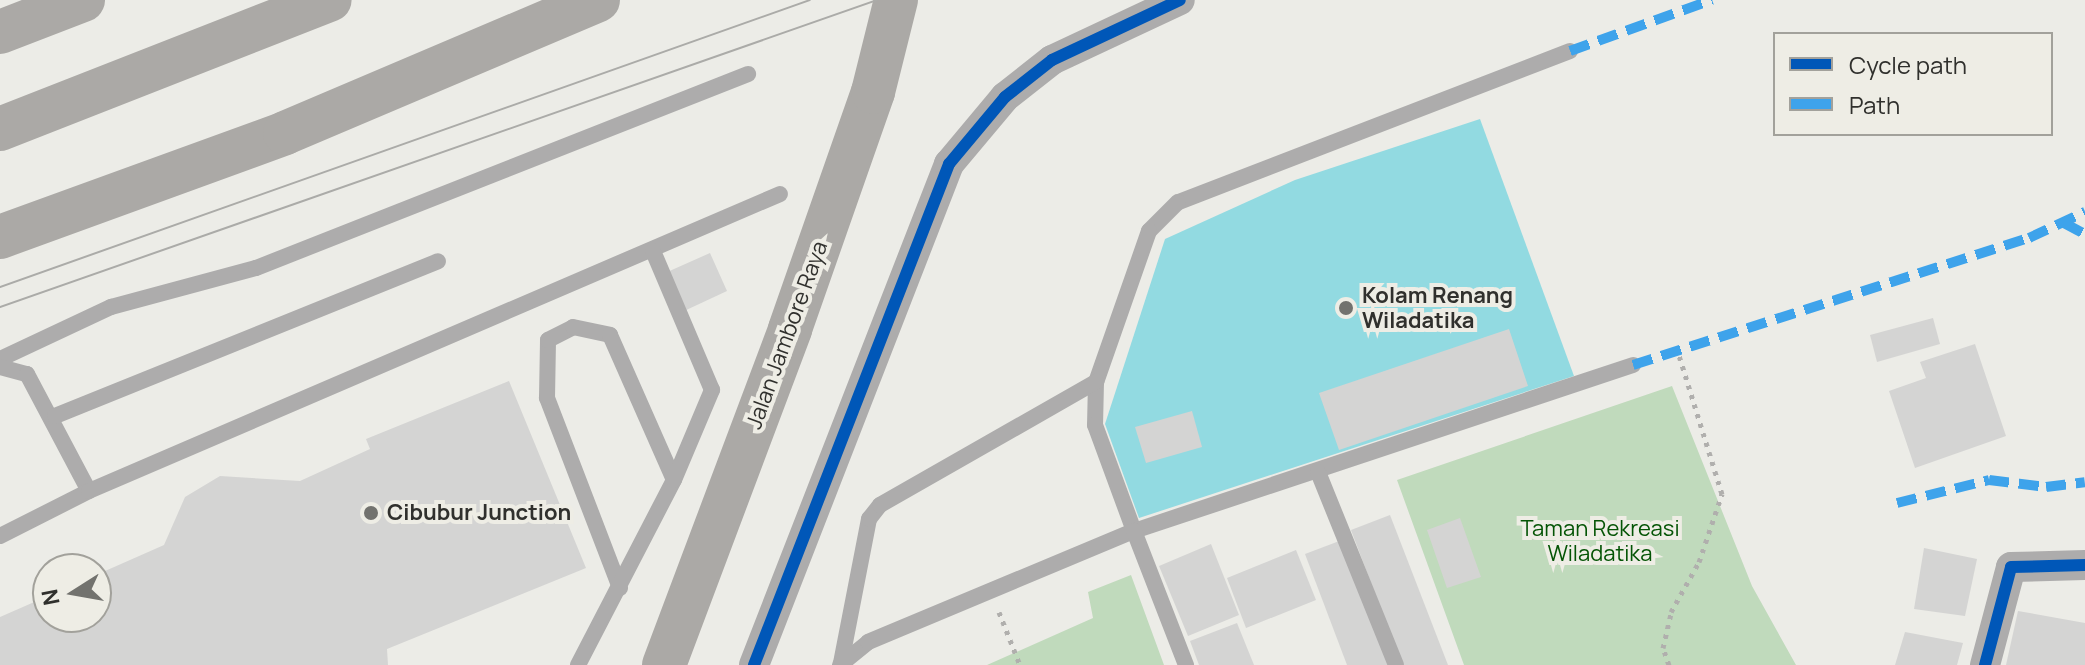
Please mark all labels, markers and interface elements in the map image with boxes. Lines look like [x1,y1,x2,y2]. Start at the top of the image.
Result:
legend [1773,32,2053,136]
text: Cycle path [1849,48,1967,81]
text: Path [1849,88,1900,121]
street label: Jalan Jambore Raya [741,237,833,433]
place label: Kolam Renang Wiladatika [1362,282,1513,334]
marker: Kolam Renang Wiladatika [1337,299,1355,317]
place label: Cibubur Junction [387,500,571,526]
marker: Cibubur Junction [362,504,380,522]
park label: Taman Rekreasi Wiladatika [1520,515,1680,566]
north arrow [32,553,112,633]
text: N [34,587,67,608]

